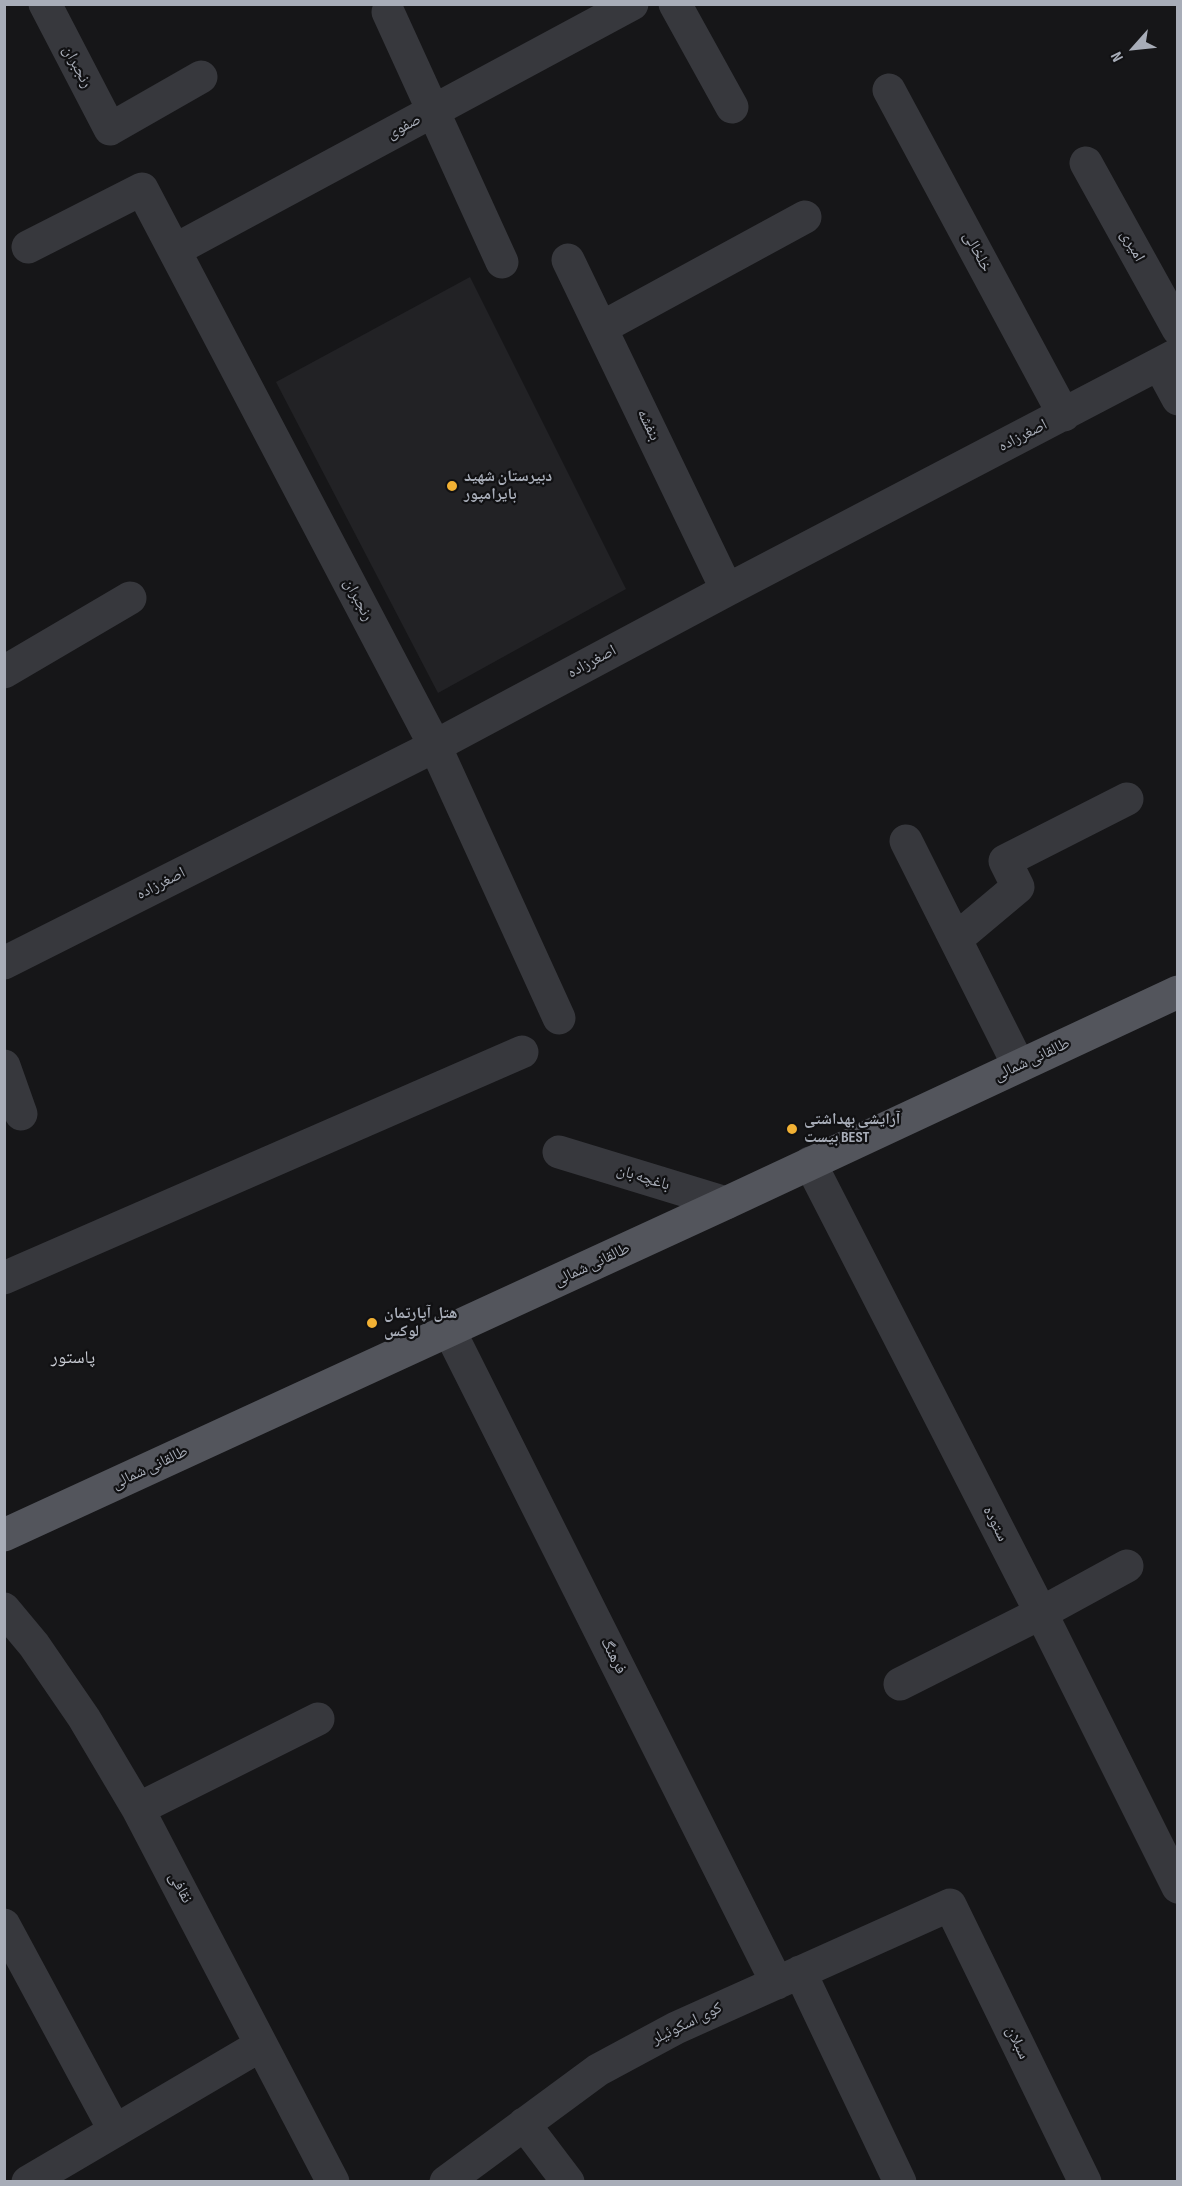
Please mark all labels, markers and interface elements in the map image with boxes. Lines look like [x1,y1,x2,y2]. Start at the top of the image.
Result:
north arrow [1104,18,1164,78]
street label: رنجبران [58,42,96,92]
text: N [1107,48,1128,65]
street label: صفوی [384,110,424,144]
street label: امیری [1116,227,1148,265]
street label: خلخالی [958,228,996,276]
street label: بنفشه [632,406,664,444]
street label: اصغرزاده [995,416,1051,456]
place label: دبیرستان شهید بایرامپور [464,467,552,505]
marker: دبیرستان شهید بایرامپور [445,479,459,493]
street label: رنجبران [339,575,377,625]
street label: اصغرزاده [564,641,620,683]
street label: اصغرزاده [133,864,189,904]
street label: طالقانی شمالی [991,1034,1073,1086]
place label: آرایشی بهداشتی بیست BEST [804,1110,900,1148]
marker: آرایشی بهداشتی بیست BEST [785,1122,799,1136]
street label: باغچه بان [614,1161,672,1195]
street label: طالقانی شمالی [551,1239,633,1291]
place label: هتل آپارتمان لوکس [384,1304,457,1342]
marker: هتل آپارتمان لوکس [365,1316,379,1330]
district label: پاستور [51,1347,95,1369]
street label: طالقانی شمالی [109,1442,191,1494]
street label: ستوده [978,1503,1012,1545]
street label: فرهنگ [596,1635,630,1677]
street label: نقافی [164,1869,196,1907]
street label: کوی اسکوئیلر [649,1999,725,2049]
street label: سبلان [1001,2023,1033,2063]

